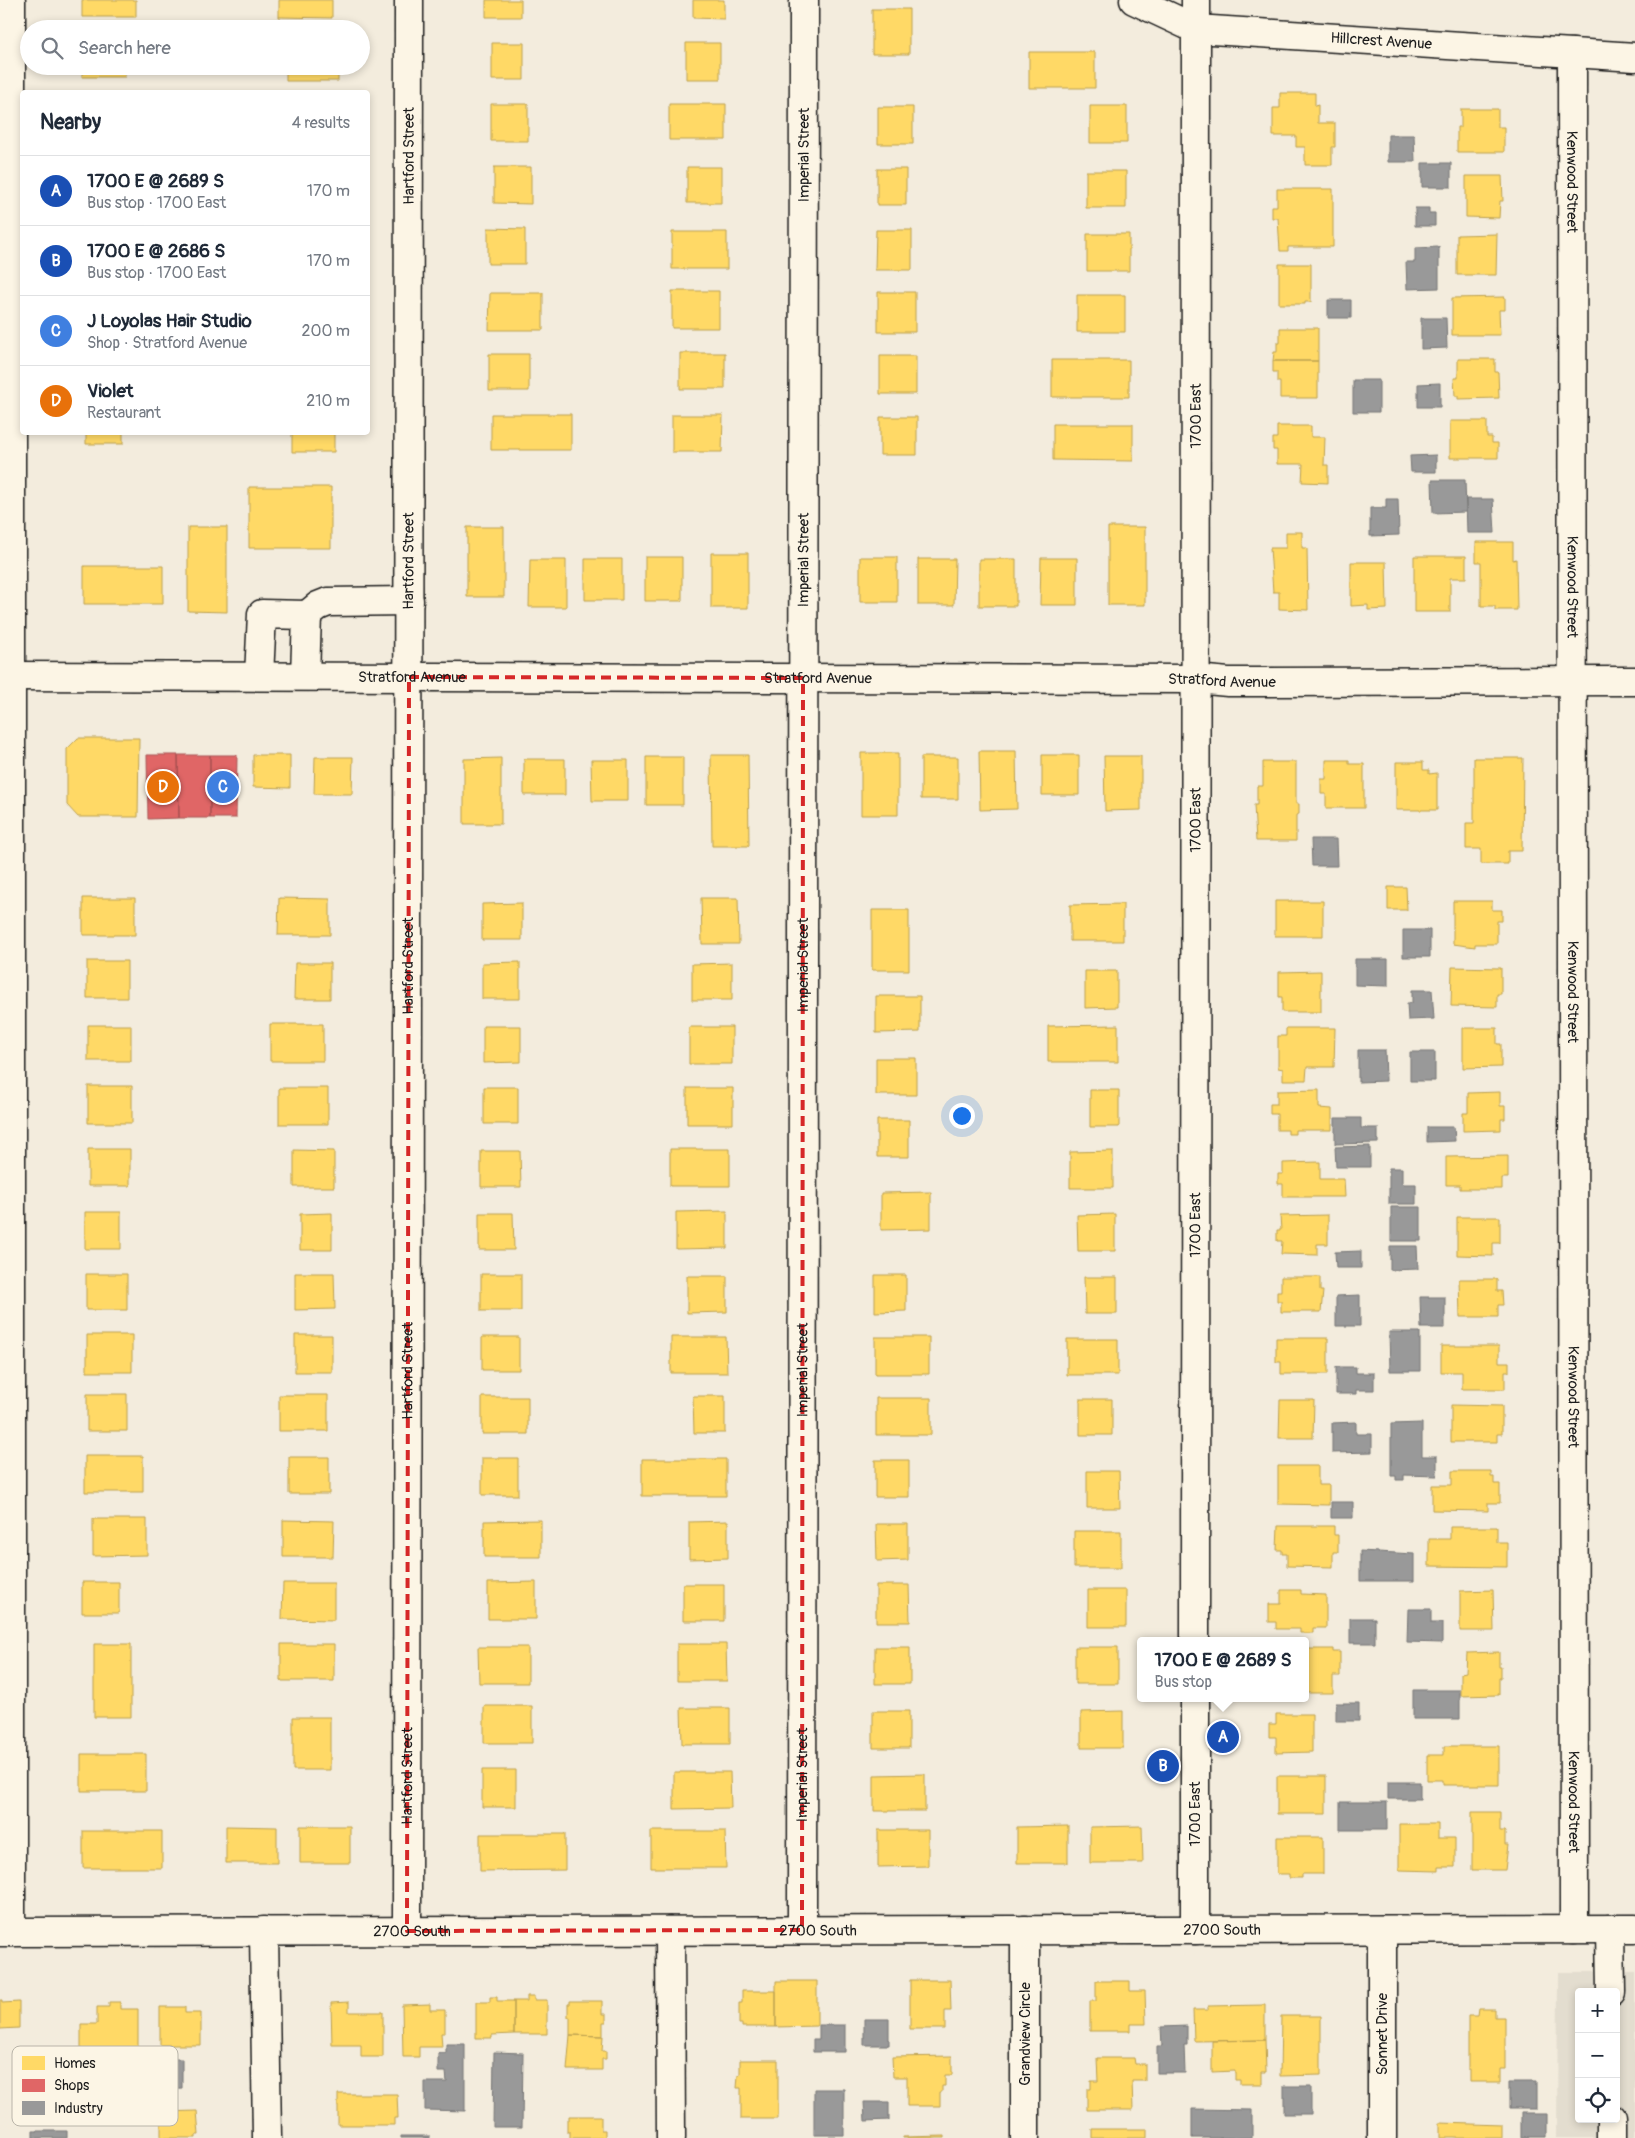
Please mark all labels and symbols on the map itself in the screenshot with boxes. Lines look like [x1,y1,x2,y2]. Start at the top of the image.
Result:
street label: Hillcrest Avenue [1330,29,1433,54]
street label: Hartford Street [400,106,419,205]
street label: Imperial Street [795,107,814,202]
street label: Kenwood Street [1562,131,1581,234]
street label: 1700 East [1187,382,1206,449]
street label: Hartford Street [399,511,418,610]
street label: Imperial Street [794,512,813,607]
street label: Kenwood Street [1563,536,1582,639]
street label: Stratford Avenue [358,668,467,687]
street label: Stratford Avenue [764,669,873,688]
street label: Stratford Avenue [1168,670,1276,692]
pin: D [147,768,179,806]
pin: C [207,768,239,806]
street label: 1700 East [1186,786,1206,853]
street label: Hartford Street [399,916,418,1015]
street label: Imperial Street [794,917,813,1012]
street label: Kenwood Street [1563,941,1582,1044]
your location [949,1103,975,1129]
street label: 1700 East [1186,1191,1205,1258]
street label: Hartford Street [399,1321,418,1420]
street label: Imperial Street [794,1322,813,1417]
street label: Kenwood Street [1563,1346,1582,1449]
pin: A [1207,1718,1239,1756]
street label: Hartford Street [398,1726,417,1825]
street label: Imperial Street [793,1727,812,1822]
pin: B [1147,1747,1179,1785]
street label: Kenwood Street [1564,1751,1583,1854]
street label: 1700 East [1186,1781,1205,1847]
street label: 2700 South [779,1921,857,1941]
street label: 2700 South [1183,1921,1261,1940]
street label: 2700 South [373,1922,451,1941]
street label: Grandview Circle [1016,1982,1035,2086]
street label: Sonnet Drive [1373,1992,1392,2075]
legend [12,2046,178,2126]
text: Homes [54,2055,96,2072]
text: Shops [54,2077,90,2094]
text: Industry [54,2100,103,2117]

